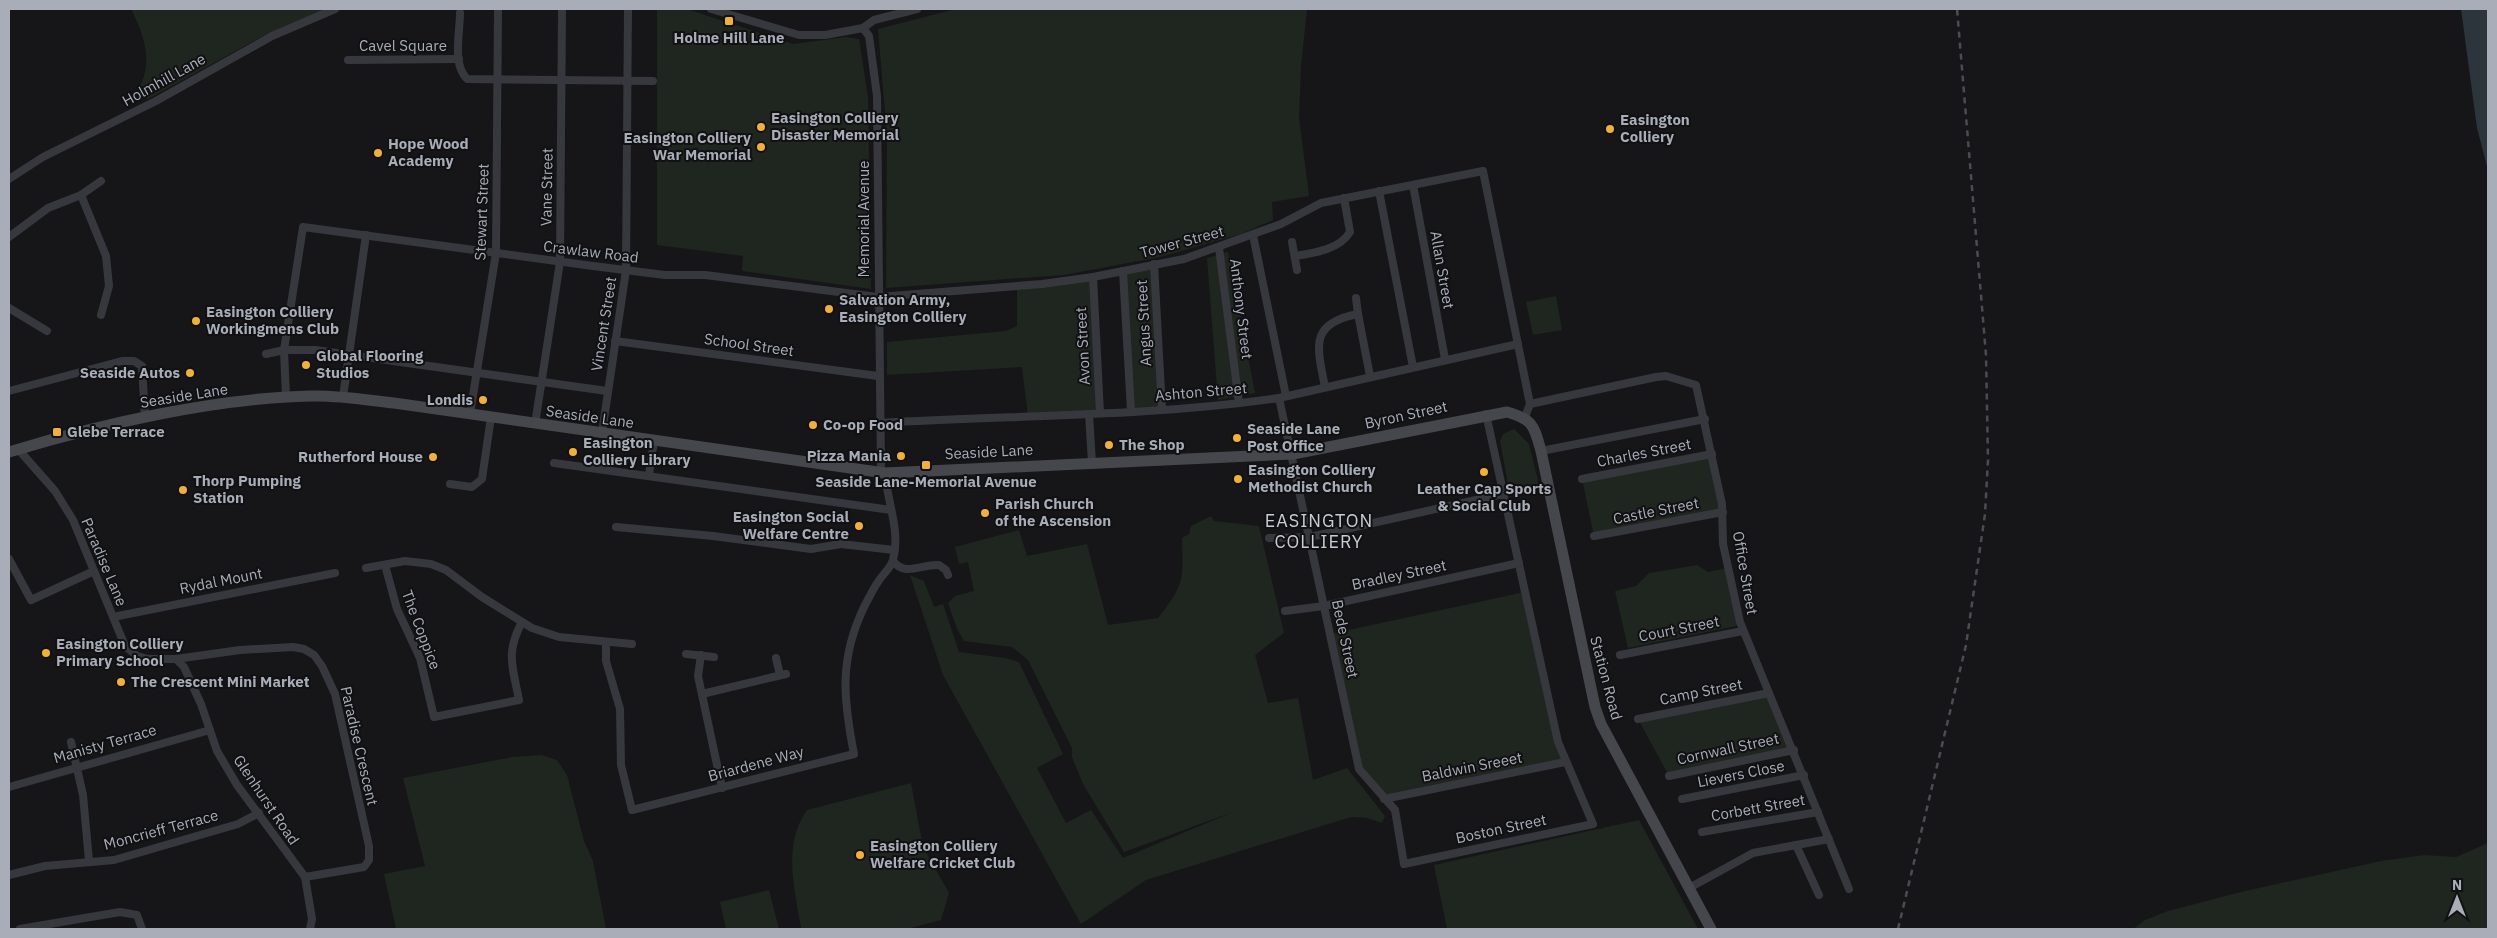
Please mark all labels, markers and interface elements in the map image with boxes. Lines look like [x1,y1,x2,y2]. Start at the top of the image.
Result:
marker: Holme Hill Lane [723,15,735,27]
place label: Holme Hill Lane [674,28,784,47]
street label: Cavel Square [359,36,447,55]
street label: Holmhill Lane [119,49,209,110]
place label: Easington Colliery Disaster Memorial [771,108,899,144]
place label: Easington Colliery [1620,110,1690,146]
marker: Easington Colliery Disaster Memorial [755,121,767,133]
marker: Easington Colliery [1604,123,1616,135]
place label: Easington Colliery War Memorial [624,128,751,164]
place label: Hope Wood Academy [388,134,469,170]
marker: Easington Colliery War Memorial [755,141,767,153]
marker: Hope Wood Academy [372,147,384,159]
street label: Vane Street [536,148,557,226]
street label: Memorial Avenue [854,161,873,277]
street label: Stewart Street [470,163,493,261]
street label: Tower Street [1138,221,1226,262]
street label: Allan Street [1426,229,1459,310]
street label: Crawlaw Road [542,236,640,267]
street label: Anthony Street [1226,258,1257,360]
street label: Vincent Street [587,275,620,373]
street label: Angus Street [1132,279,1155,367]
place label: Salvation Army, Easington Colliery [839,290,966,326]
place label: Easington Colliery Workingmens Club [206,302,339,338]
marker: Salvation Army, Easington Colliery [823,303,835,315]
street label: Avon Street [1071,306,1094,386]
marker: Easington Colliery Workingmens Club [190,315,202,327]
street label: School Street [703,329,795,360]
place label: Global Flooring Studios [316,346,424,382]
marker: Global Flooring Studios [300,359,312,371]
place label: Seaside Autos [80,363,180,382]
marker: Seaside Autos [184,367,196,379]
street label: Ashton Street [1154,378,1248,405]
street label: Seaside Lane [139,379,229,412]
place label: Londis [427,390,473,409]
marker: Londis [477,394,489,406]
street label: Byron Street [1363,396,1449,433]
street label: Seaside Lane [545,401,635,432]
place label: Co-op Food [823,415,903,434]
marker: Co-op Food [807,419,819,431]
place label: Seaside Lane Post Office [1247,419,1340,455]
place label: Glebe Terrace [67,422,165,441]
marker: Glebe Terrace [51,426,63,438]
marker: Seaside Lane Post Office [1231,432,1243,444]
place label: Easington Colliery Library [583,433,691,469]
street label: Charles Street [1595,434,1693,471]
place label: The Shop [1119,435,1185,454]
marker: The Shop [1103,439,1115,451]
street label: Seaside Lane [944,440,1034,463]
marker: Easington Colliery Library [567,446,579,458]
place label: Pizza Mania [807,446,891,465]
place label: Rutherford House [298,447,423,466]
marker: Pizza Mania [895,450,907,462]
marker: Rutherford House [427,451,439,463]
marker: Seaside Lane-Memorial Avenue [920,459,932,471]
place label: Easington Colliery Methodist Church [1248,460,1375,496]
marker: Leather Cap Sports & Social Club [1478,466,1490,478]
place label: Thorp Pumping Station [193,471,301,507]
place label: Seaside Lane-Memorial Avenue [815,472,1037,491]
marker: Easington Colliery Methodist Church [1232,473,1244,485]
place label: Leather Cap Sports & Social Club [1417,479,1552,515]
marker: Thorp Pumping Station [177,484,189,496]
street label: Castle Street [1611,493,1700,528]
place label: Parish Church of the Ascension [995,494,1111,530]
place label: Easington Social Welfare Centre [733,507,849,543]
marker: Parish Church of the Ascension [979,507,991,519]
district label: EASINGTON COLLIERY [1265,509,1373,553]
street label: Paradise Lane [77,515,132,609]
marker: Easington Social Welfare Centre [853,520,865,532]
street label: Office Street [1729,530,1762,616]
street label: Bradley Street [1350,555,1448,594]
street label: Rydal Mount [178,563,264,598]
street label: The Coppice [398,587,445,672]
street label: Bede Street [1328,598,1363,680]
street label: Court Street [1637,611,1721,646]
place label: Easington Colliery Primary School [56,634,183,670]
street label: Station Road [1586,634,1627,722]
marker: Easington Colliery Primary School [40,647,52,659]
place label: The Crescent Mini Market [131,672,310,691]
street label: Camp Street [1658,674,1744,709]
marker: The Crescent Mini Market [115,676,127,688]
street label: Paradise Crescent [337,684,382,807]
street label: Manisty Terrace [51,720,159,767]
street label: Cornwall Street [1675,728,1781,769]
street label: Briardene Way [706,741,806,785]
street label: Baldwin Sreeet [1420,747,1524,786]
street label: Glenhurst Road [229,751,303,848]
street label: Lievers Close [1696,756,1786,791]
street label: Corbett Street [1709,790,1806,825]
street label: Moncrieff Terrace [101,805,220,854]
street label: Boston Street [1454,810,1548,847]
place label: Easington Colliery Welfare Cricket Club [870,836,1015,872]
marker: Easington Colliery Welfare Cricket Club [854,849,866,861]
north arrow [2432,873,2482,923]
text: N [2452,876,2462,894]

